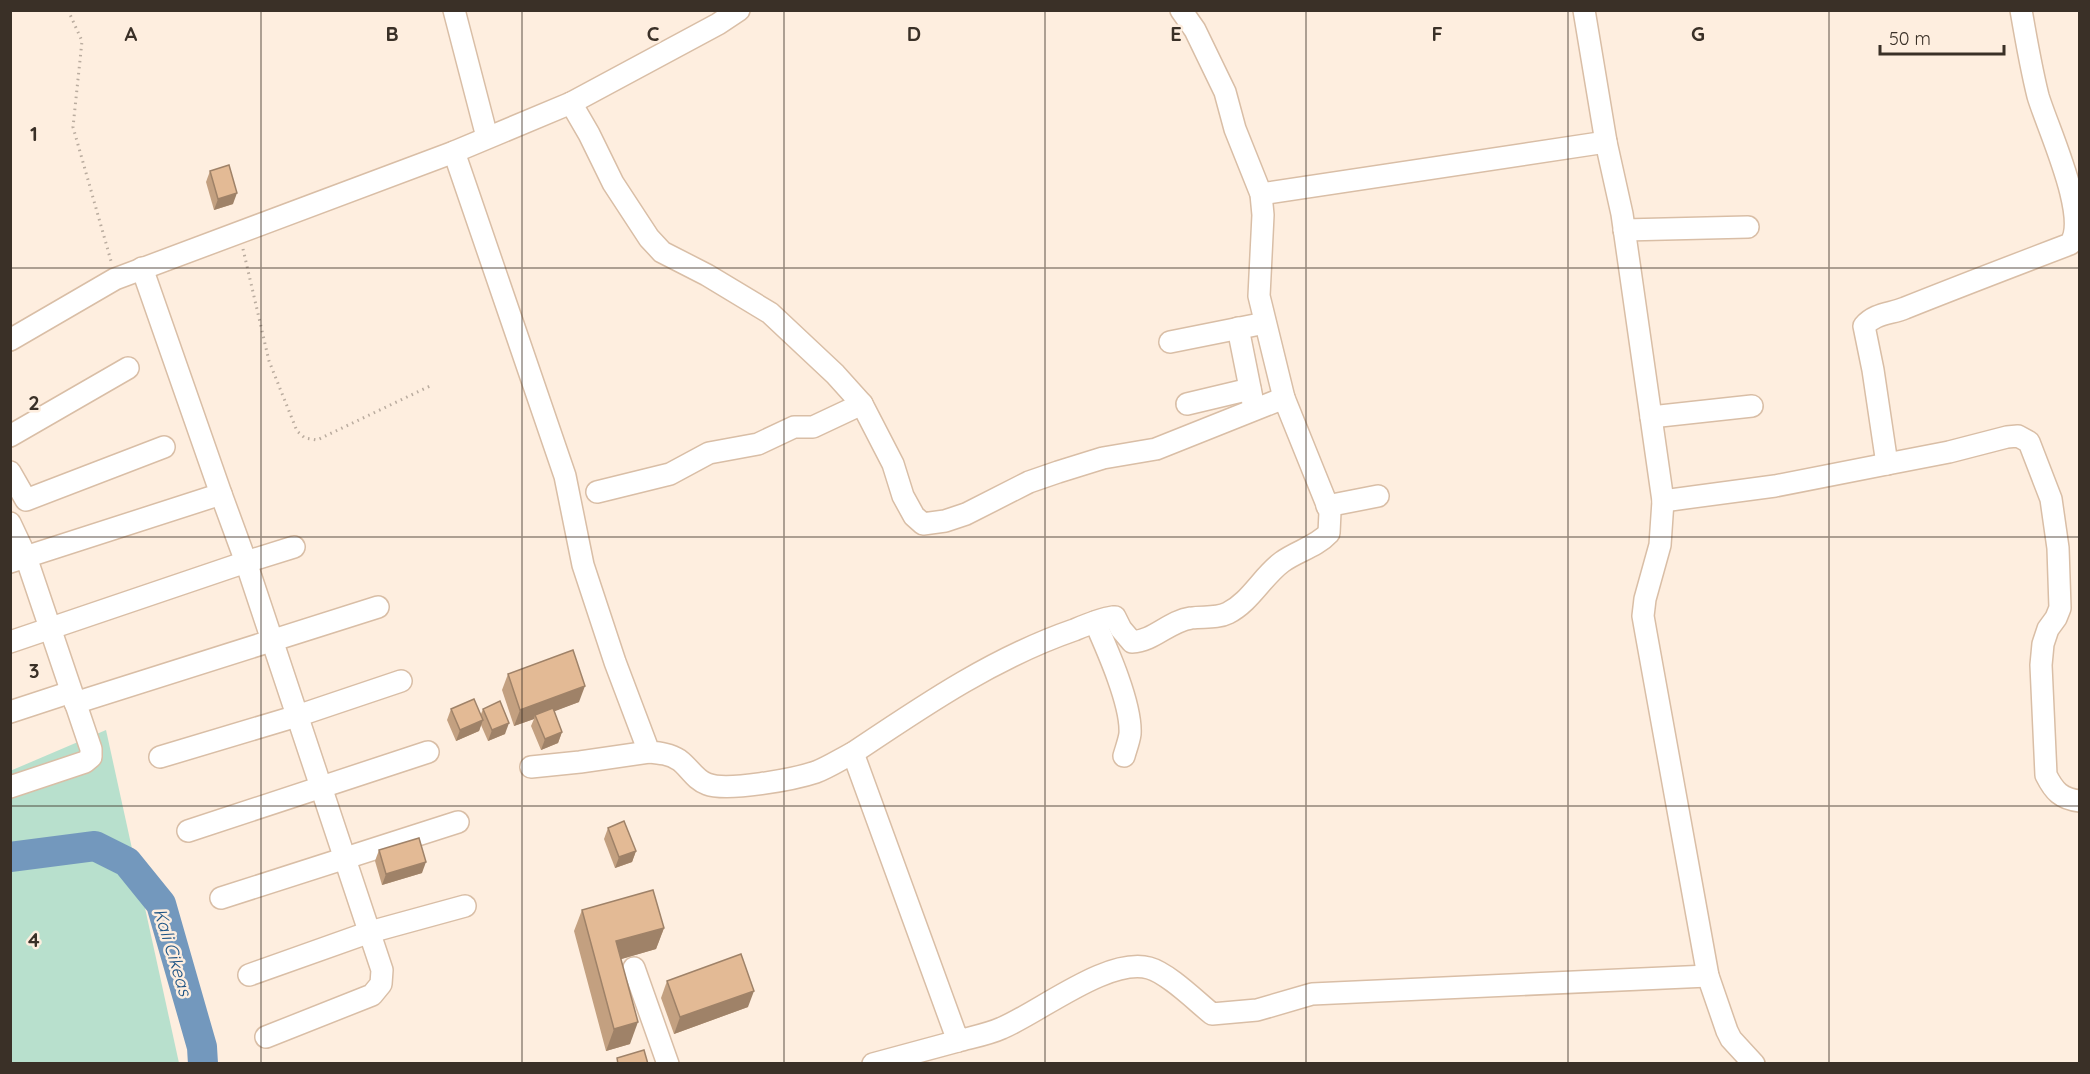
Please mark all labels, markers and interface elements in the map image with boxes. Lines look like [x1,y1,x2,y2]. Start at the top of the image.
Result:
scale bar [1880,18,2004,56]
text: A [125,21,138,46]
text: B [385,21,399,46]
text: C [647,21,660,46]
text: D [907,21,921,46]
text: E [1170,21,1182,46]
text: F [1431,21,1443,46]
text: G [1691,21,1705,46]
text: 50 m [1889,27,1931,50]
text: 1 [30,121,38,146]
text: 2 [28,390,40,415]
text: 3 [29,658,39,683]
water label: Kali Cikeas [149,905,198,1000]
text: 4 [28,927,40,952]

